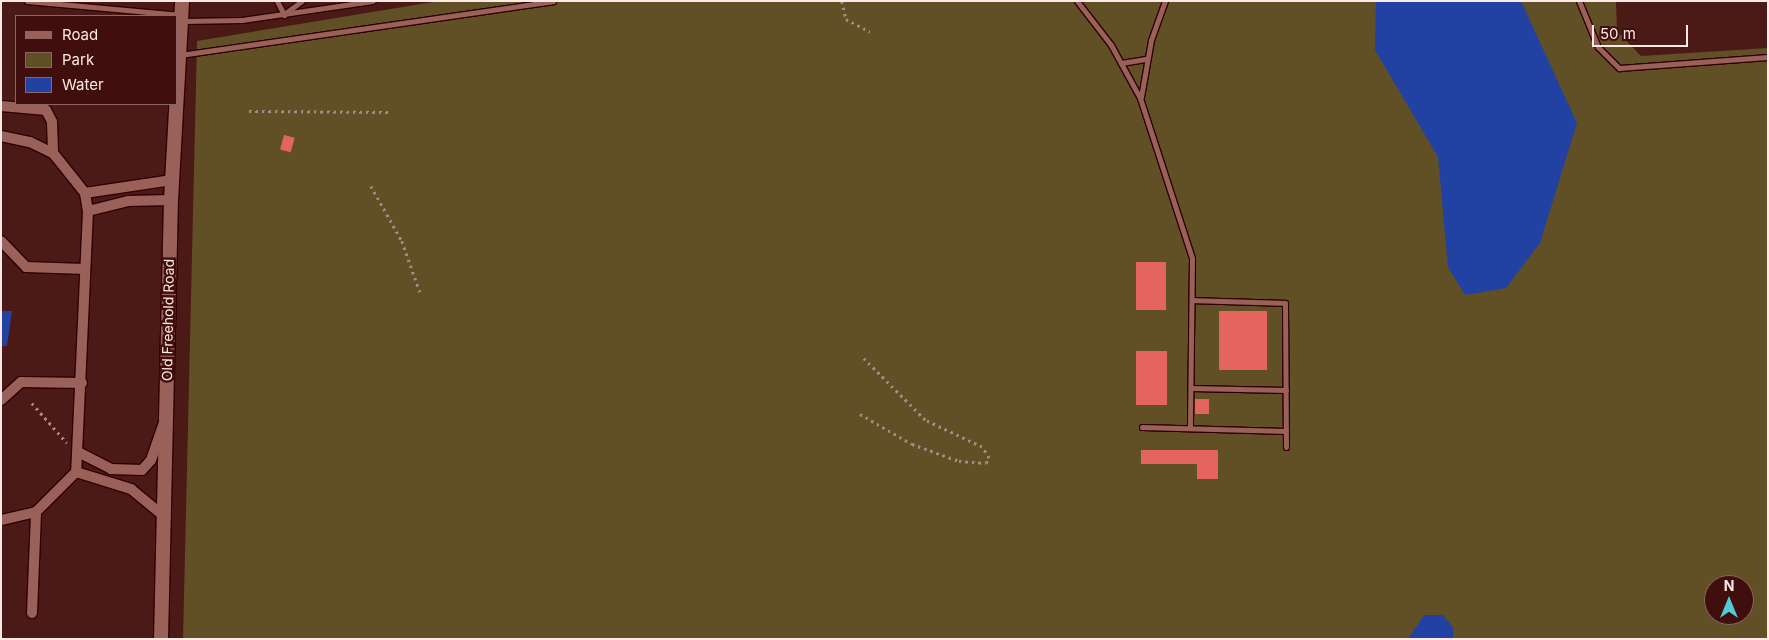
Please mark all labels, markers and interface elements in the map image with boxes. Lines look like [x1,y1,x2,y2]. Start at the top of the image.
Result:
legend [15,15,178,105]
scale bar [1594,15,1690,47]
text: 50 m [1600,24,1636,43]
text: Road [62,25,98,44]
text: Park [62,50,94,69]
text: Water [62,75,104,94]
street label: Old Freehold Road [159,259,177,381]
north arrow [1704,575,1754,625]
text: N [1724,577,1734,594]

